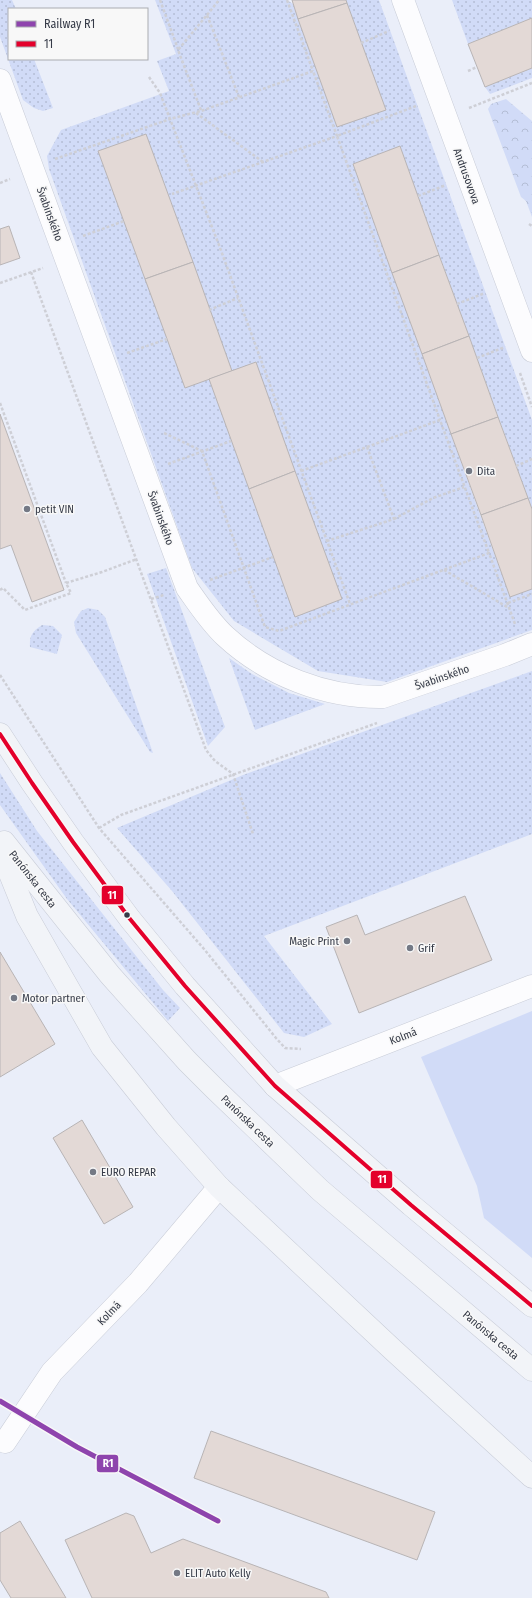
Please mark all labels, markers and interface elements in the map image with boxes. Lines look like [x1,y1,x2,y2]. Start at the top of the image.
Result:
legend [8,8,148,60]
text: Railway R1 [44,17,95,31]
text: 11 [44,37,53,51]
street label: Andrusovova [450,147,483,206]
street label: Švabinského [34,185,66,243]
place label: Dita [477,465,495,478]
marker: Dita [464,466,474,476]
street label: Švabinského [145,489,177,547]
place label: petit VIN [35,503,74,516]
marker: petit VIN [22,504,32,514]
street label: Švabinského [413,661,471,693]
street label: Panónska cesta [6,848,59,911]
line badge: 11 [101,885,124,905]
text: 11 [107,889,117,902]
unlabelled marker [122,910,132,920]
place label: Magic Print [289,935,339,948]
marker: Magic Print [342,936,352,946]
place label: Grif [418,942,435,955]
marker: Grif [405,943,415,953]
place label: Motor partner [22,992,85,1005]
marker: Motor partner [9,993,19,1003]
street label: Kolmá [388,1025,419,1048]
street label: Panónska cesta [218,1093,277,1150]
place label: EURO REPAR [101,1166,156,1179]
marker: EURO REPAR [88,1167,98,1177]
line badge: 11 [370,1170,393,1189]
text: 11 [377,1173,387,1186]
street label: Kolmá [95,1299,124,1328]
street label: Panónska cesta [460,1308,521,1363]
line badge: R1 [96,1454,119,1473]
text: R1 [103,1457,113,1470]
place label: ELIT Auto Kelly [185,1567,251,1580]
marker: ELIT Auto Kelly [172,1568,182,1578]

